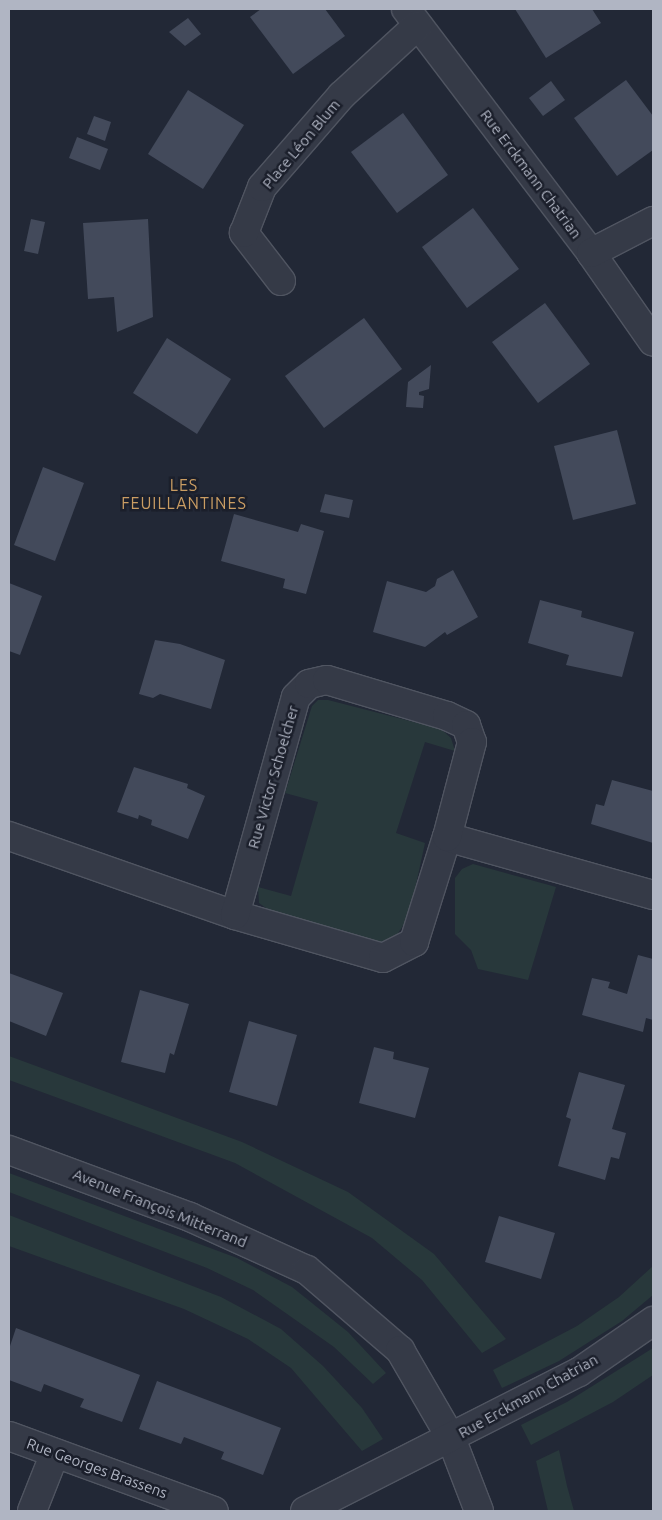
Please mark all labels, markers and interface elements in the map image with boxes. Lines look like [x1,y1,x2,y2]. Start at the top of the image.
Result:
street label: Place Léon Blum [258,96,344,192]
street label: Rue Erckmann Chatrian [477,106,585,242]
district label: LES FEUILLANTINES [120,475,248,513]
street label: Rue Victor Schoelcher [244,703,302,851]
street label: Avenue François Mitterrand [70,1165,250,1251]
street label: Rue Erckmann Chatrian [455,1350,601,1442]
street label: Rue Georges Brassens [24,1434,170,1502]

